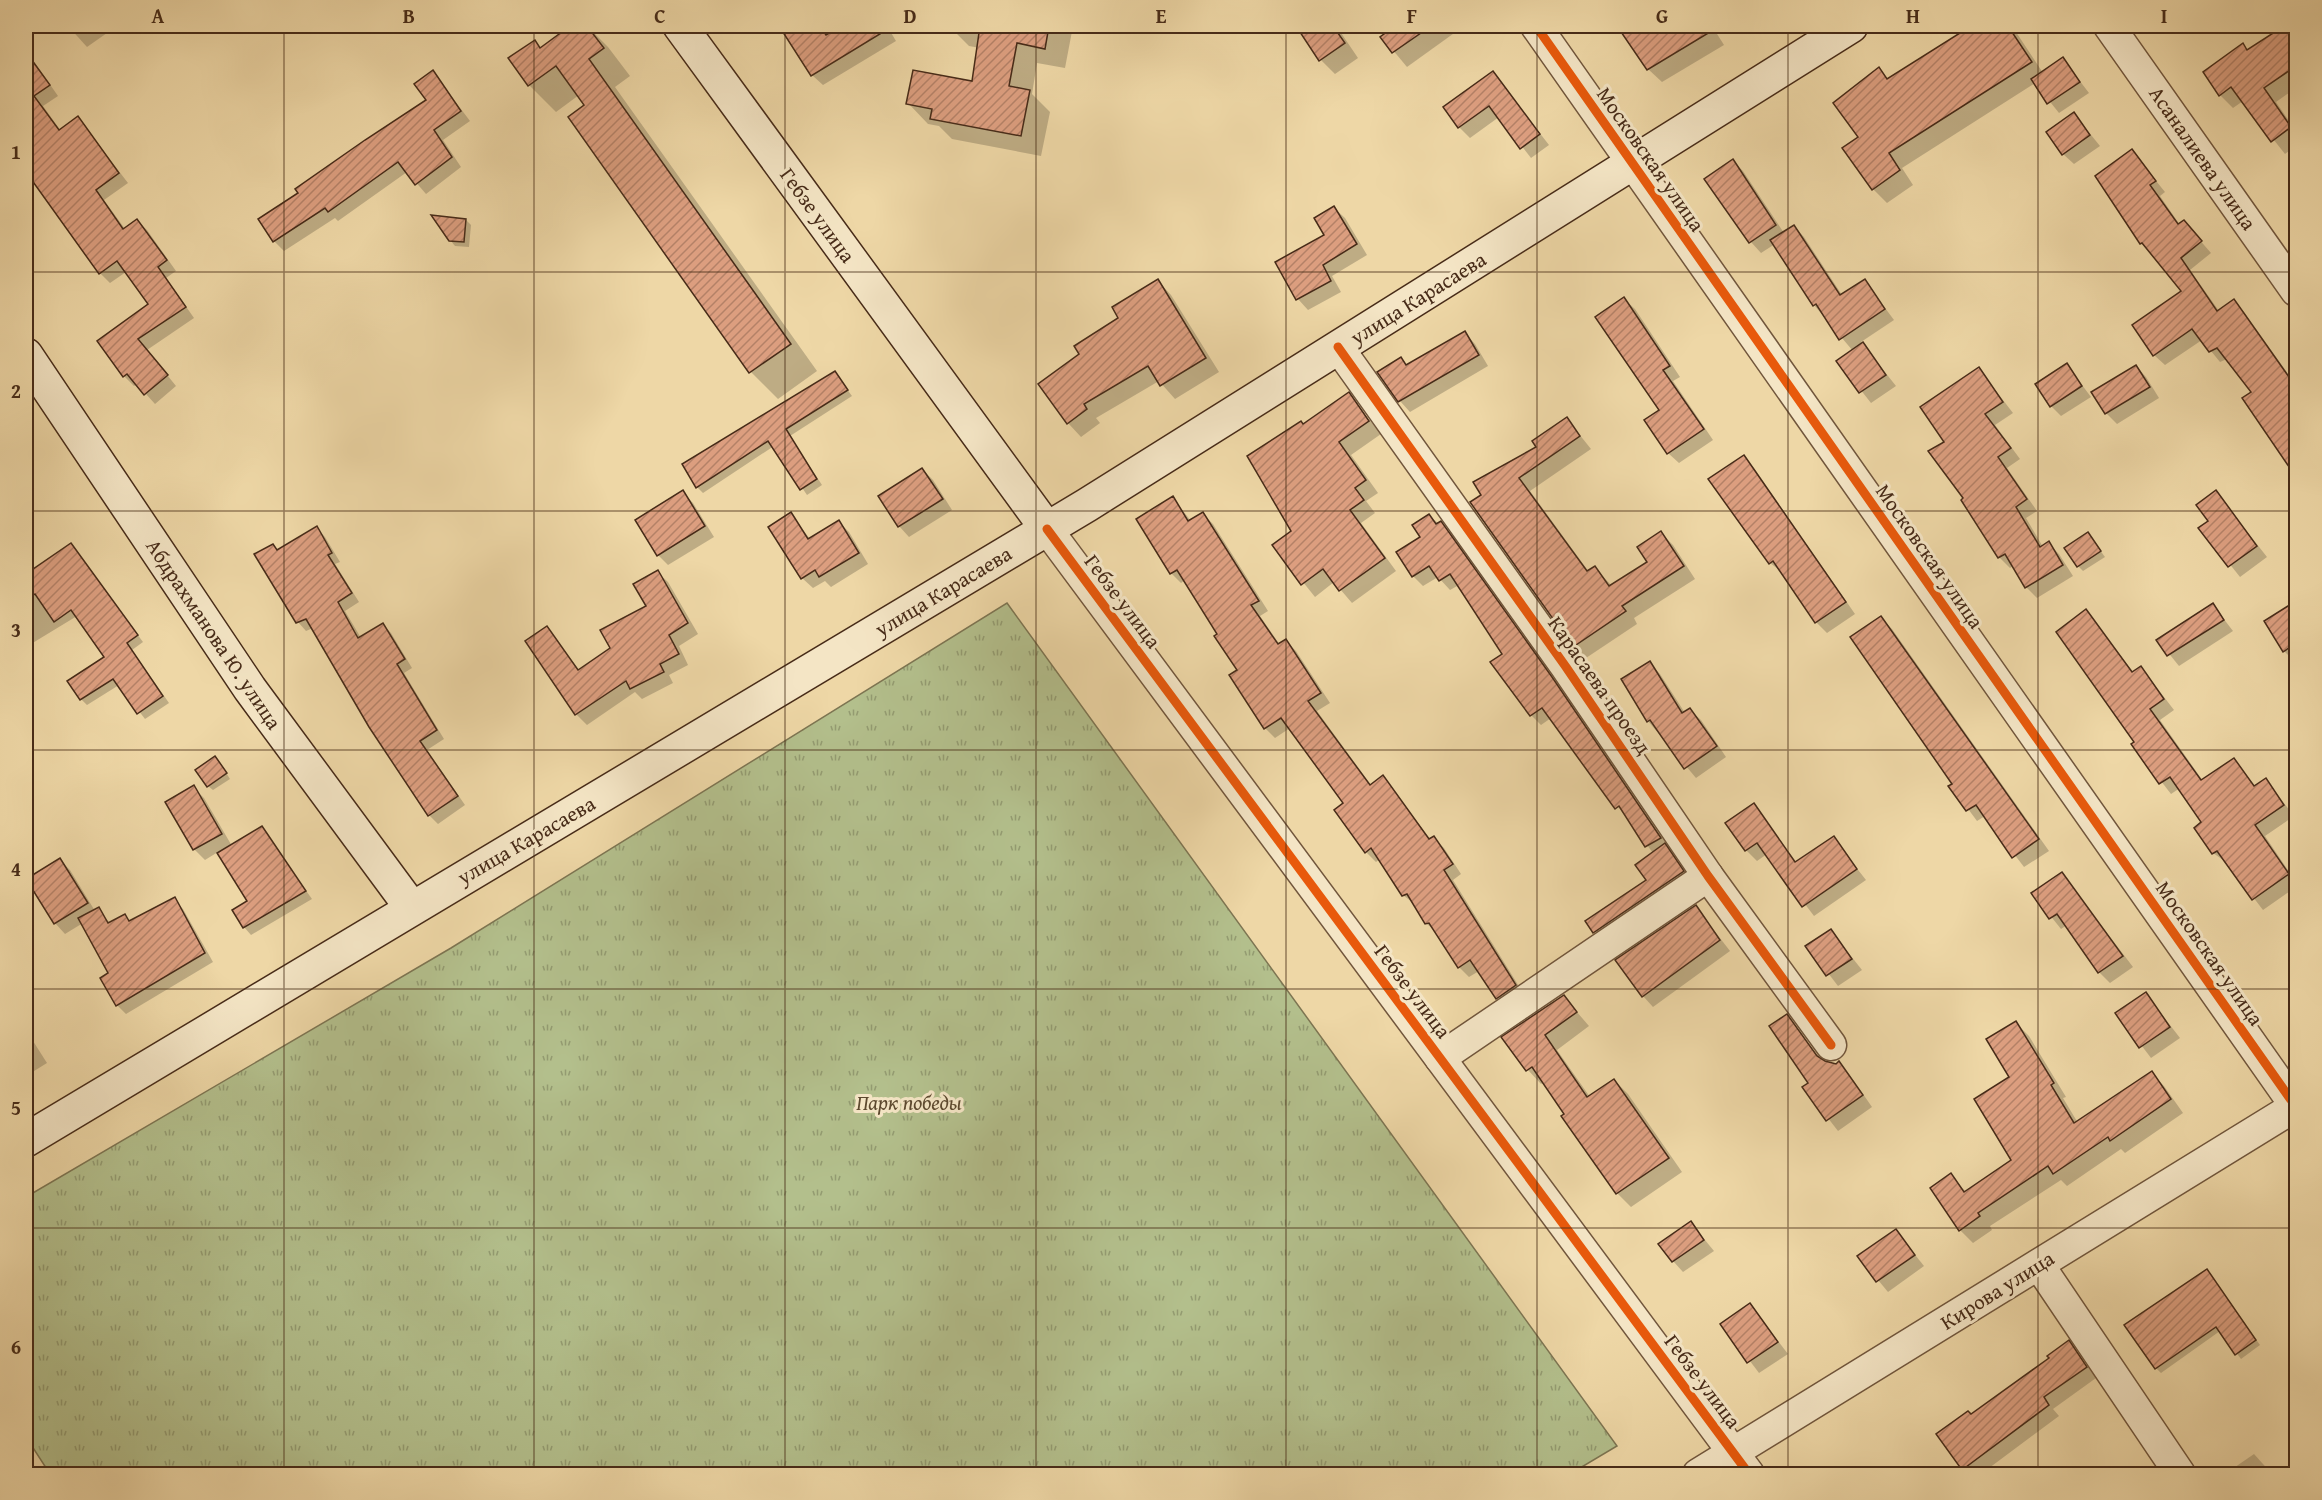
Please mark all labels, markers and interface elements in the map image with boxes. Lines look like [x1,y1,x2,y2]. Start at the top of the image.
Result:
text: A [152,1,165,30]
text: B [403,1,415,30]
text: C [654,1,666,30]
text: D [903,1,917,30]
text: E [1156,1,1167,30]
text: F [1407,1,1417,30]
text: G [1656,1,1668,30]
text: H [1906,1,1920,30]
text: I [2161,1,2167,30]
street label: Московская улица [1589,80,1713,238]
street label: Асаналиева улица [2142,80,2264,236]
text: 1 [11,137,21,166]
street label: Гебзе улица [773,161,863,269]
street label: улица Карасаева [1343,244,1492,353]
text: 2 [11,376,21,405]
street label: Московская улица [1868,477,1992,635]
street label: Абдрахманова Ю. улица [139,532,289,736]
street label: улица Карасаева [868,538,1017,645]
street label: Гебзе улица [1077,547,1169,655]
street label: Карасаева проезд [1541,610,1660,761]
text: 3 [11,615,21,644]
street label: улица Карасаева [450,788,601,893]
text: 4 [11,854,21,883]
street label: Московская улица [2148,874,2272,1032]
street label: Гебзе улица [1367,937,1459,1045]
park label: Парк победы [856,1087,962,1118]
text: 5 [11,1093,21,1122]
street label: Кирова улица [1934,1243,2060,1337]
street label: Гебзе улица [1657,1327,1749,1435]
text: 6 [11,1332,21,1361]

